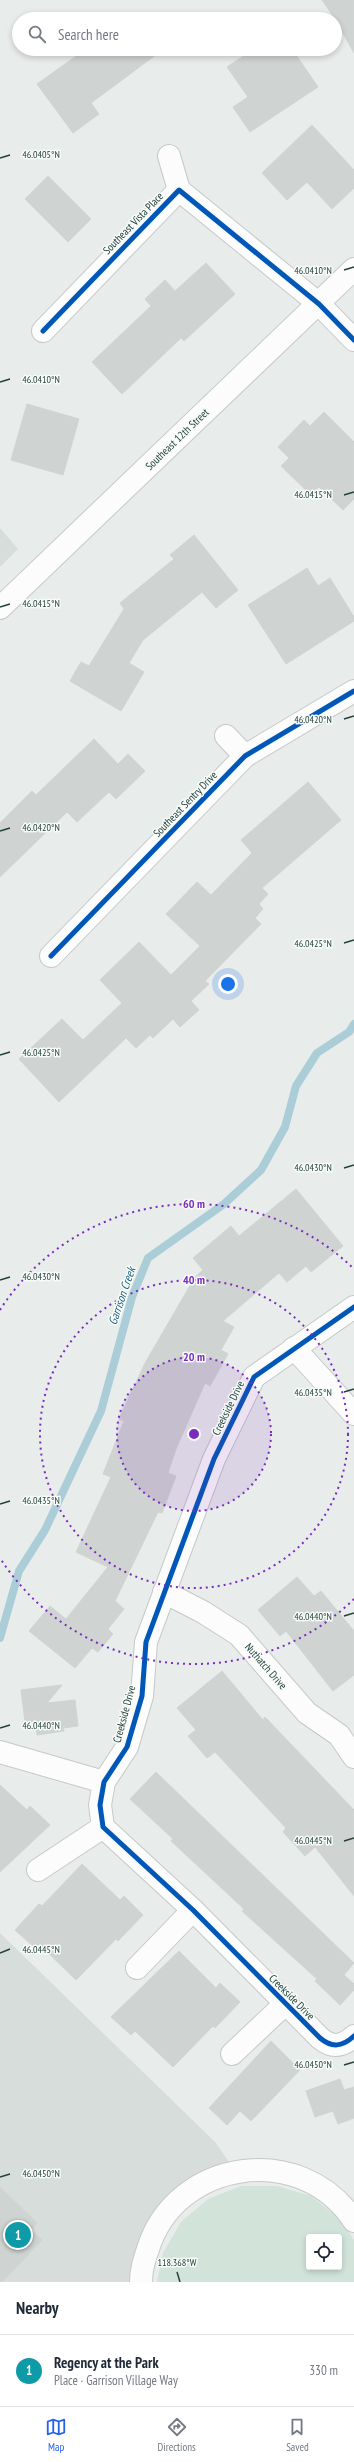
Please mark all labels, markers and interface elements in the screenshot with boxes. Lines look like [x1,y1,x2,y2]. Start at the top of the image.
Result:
search box [12,12,342,56]
icon: search [26,23,48,45]
text: Search here [58,25,119,44]
text: 46.0405°N [22,148,60,161]
street label: Southeast Vista Place [100,189,166,257]
text: 46.0410°N [294,264,332,277]
text: 46.0410°N [22,373,60,386]
street label: Southeast 12th Street [142,405,212,473]
text: 46.0415°N [294,488,332,501]
text: 46.0415°N [22,597,60,610]
text: 46.0420°N [294,713,332,726]
street label: Southeast Sentry Drive [150,768,220,840]
text: 46.0420°N [22,821,60,834]
text: 46.0425°N [294,937,332,950]
your location [218,974,238,994]
text: 46.0425°N [22,1046,60,1059]
text: 46.0430°N [294,1161,332,1174]
text: 60 m [183,1196,205,1211]
water label: Garrison Creek [105,1264,139,1327]
text: 46.0430°N [22,1270,60,1283]
text: 40 m [183,1272,205,1287]
text: 20 m [183,1349,205,1364]
street label: Creekside Drive [209,1378,247,1438]
text: 46.0435°N [294,1386,332,1399]
centre of rings [187,1427,201,1441]
text: 46.0435°N [22,1494,60,1507]
text: 46.0440°N [294,1610,332,1623]
street label: Nuthatch Drive [242,1640,290,1692]
street label: Creekside Drive [110,1683,139,1744]
text: 46.0440°N [22,1719,60,1732]
text: 46.0445°N [294,1834,332,1847]
text: 46.0445°N [22,1943,60,1956]
street label: Creekside Drive [266,1971,318,2023]
text: 46.0450°N [294,2058,332,2071]
text: 46.0450°N [22,2167,60,2180]
pin: 1 [5,2220,31,2250]
map controls [306,2234,342,2270]
button: locate [306,2234,342,2270]
text: 118.368°W [158,2256,197,2269]
text: Nearby [16,2297,59,2319]
text: Regency at the Park [54,2353,159,2372]
text: 1 [26,2362,32,2379]
text: 330 m [309,2362,338,2379]
text: Place · Garrison Village Way [54,2372,178,2389]
tab: Map [45,2416,67,2454]
tab: Directions [158,2416,196,2454]
tab: Saved [286,2416,309,2454]

